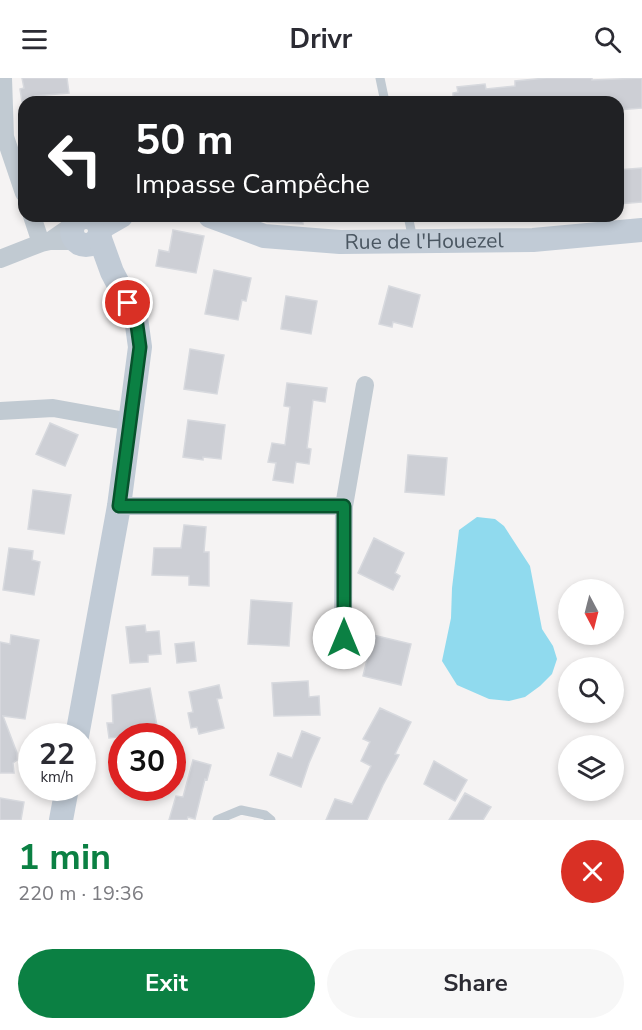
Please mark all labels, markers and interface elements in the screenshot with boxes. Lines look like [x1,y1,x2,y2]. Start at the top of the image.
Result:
text: Drivr [290,21,352,58]
icon: menu [18,23,51,56]
icon: search [591,23,624,56]
text: 50 m [135,112,234,169]
icon: left [36,120,114,198]
text: Impasse Campêche [135,166,370,203]
street label: Rue de l'Houezel [345,226,505,256]
pin [102,277,153,328]
icon: arrive [111,286,144,319]
north arrow [558,579,624,645]
map controls [558,579,624,801]
position arrow [312,606,376,670]
button: search [558,657,624,723]
speed limit sign: 30 [108,723,186,801]
text: 22 [39,734,75,775]
button: layers [558,735,624,801]
text: km/h [40,767,74,787]
text: 1 min [18,833,111,882]
button: close [561,840,624,903]
text: 220 m · 19:36 [18,880,144,907]
button: Exit [18,949,315,1018]
button: Share [327,949,624,1018]

